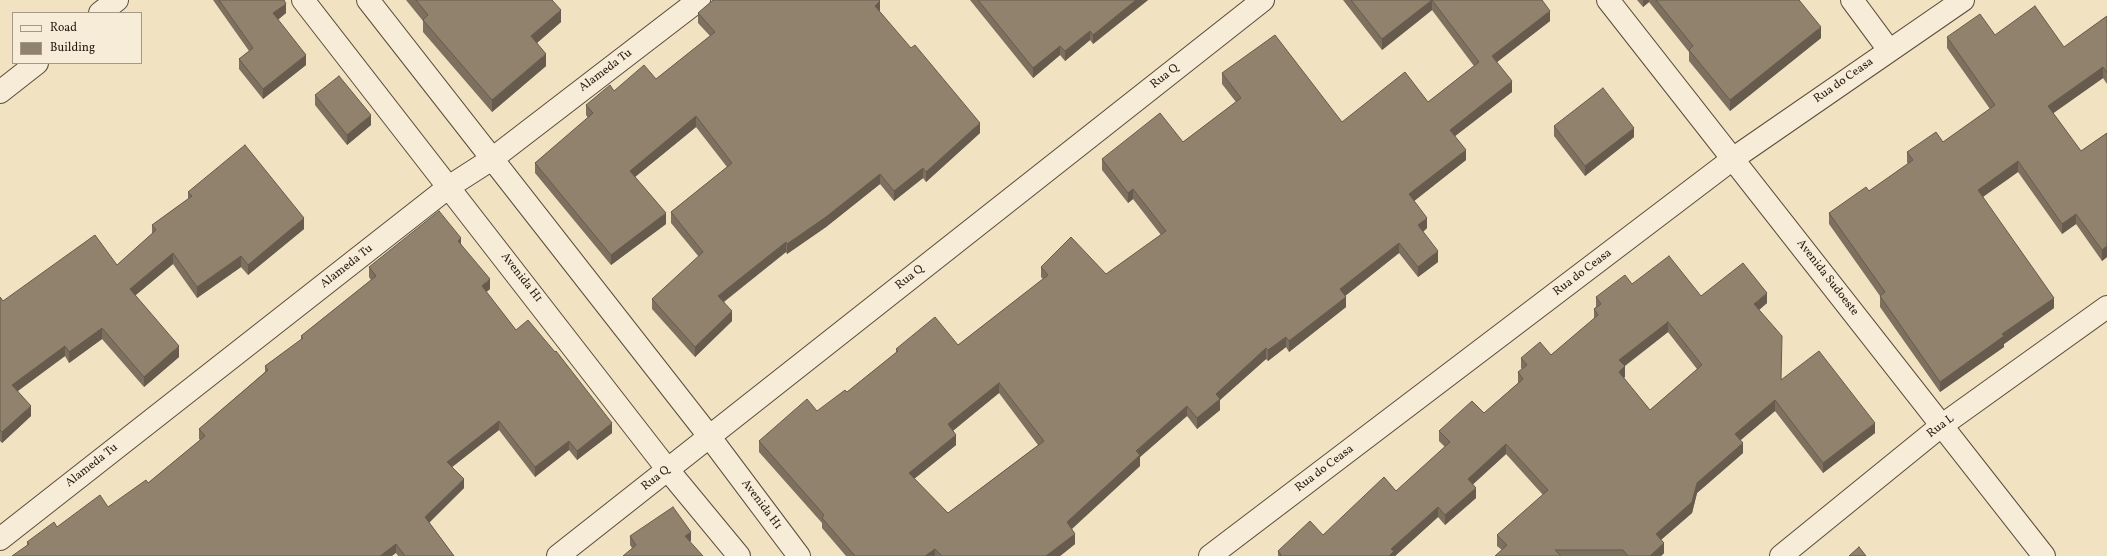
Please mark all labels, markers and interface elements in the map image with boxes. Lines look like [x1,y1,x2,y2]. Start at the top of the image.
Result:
legend [12,12,142,64]
text: Road [50,20,77,36]
text: Building [50,40,95,56]
street label: Alameda Tu [577,46,635,96]
street label: Rua do Ceasa [1811,55,1877,107]
street label: Rua Q [1148,61,1182,93]
street label: Avenida Sudoeste [1793,237,1861,319]
street label: Alameda Tu [318,242,376,292]
street label: Rua do Ceasa [1551,246,1615,300]
street label: Avenida H1 [497,250,545,306]
street label: Rua Q [893,262,927,294]
street label: Rua L [1925,412,1957,442]
street label: Alameda Tu [63,441,121,491]
street label: Rua do Ceasa [1293,442,1357,496]
street label: Rua Q [639,463,673,495]
street label: Avenida H1 [737,477,785,533]

